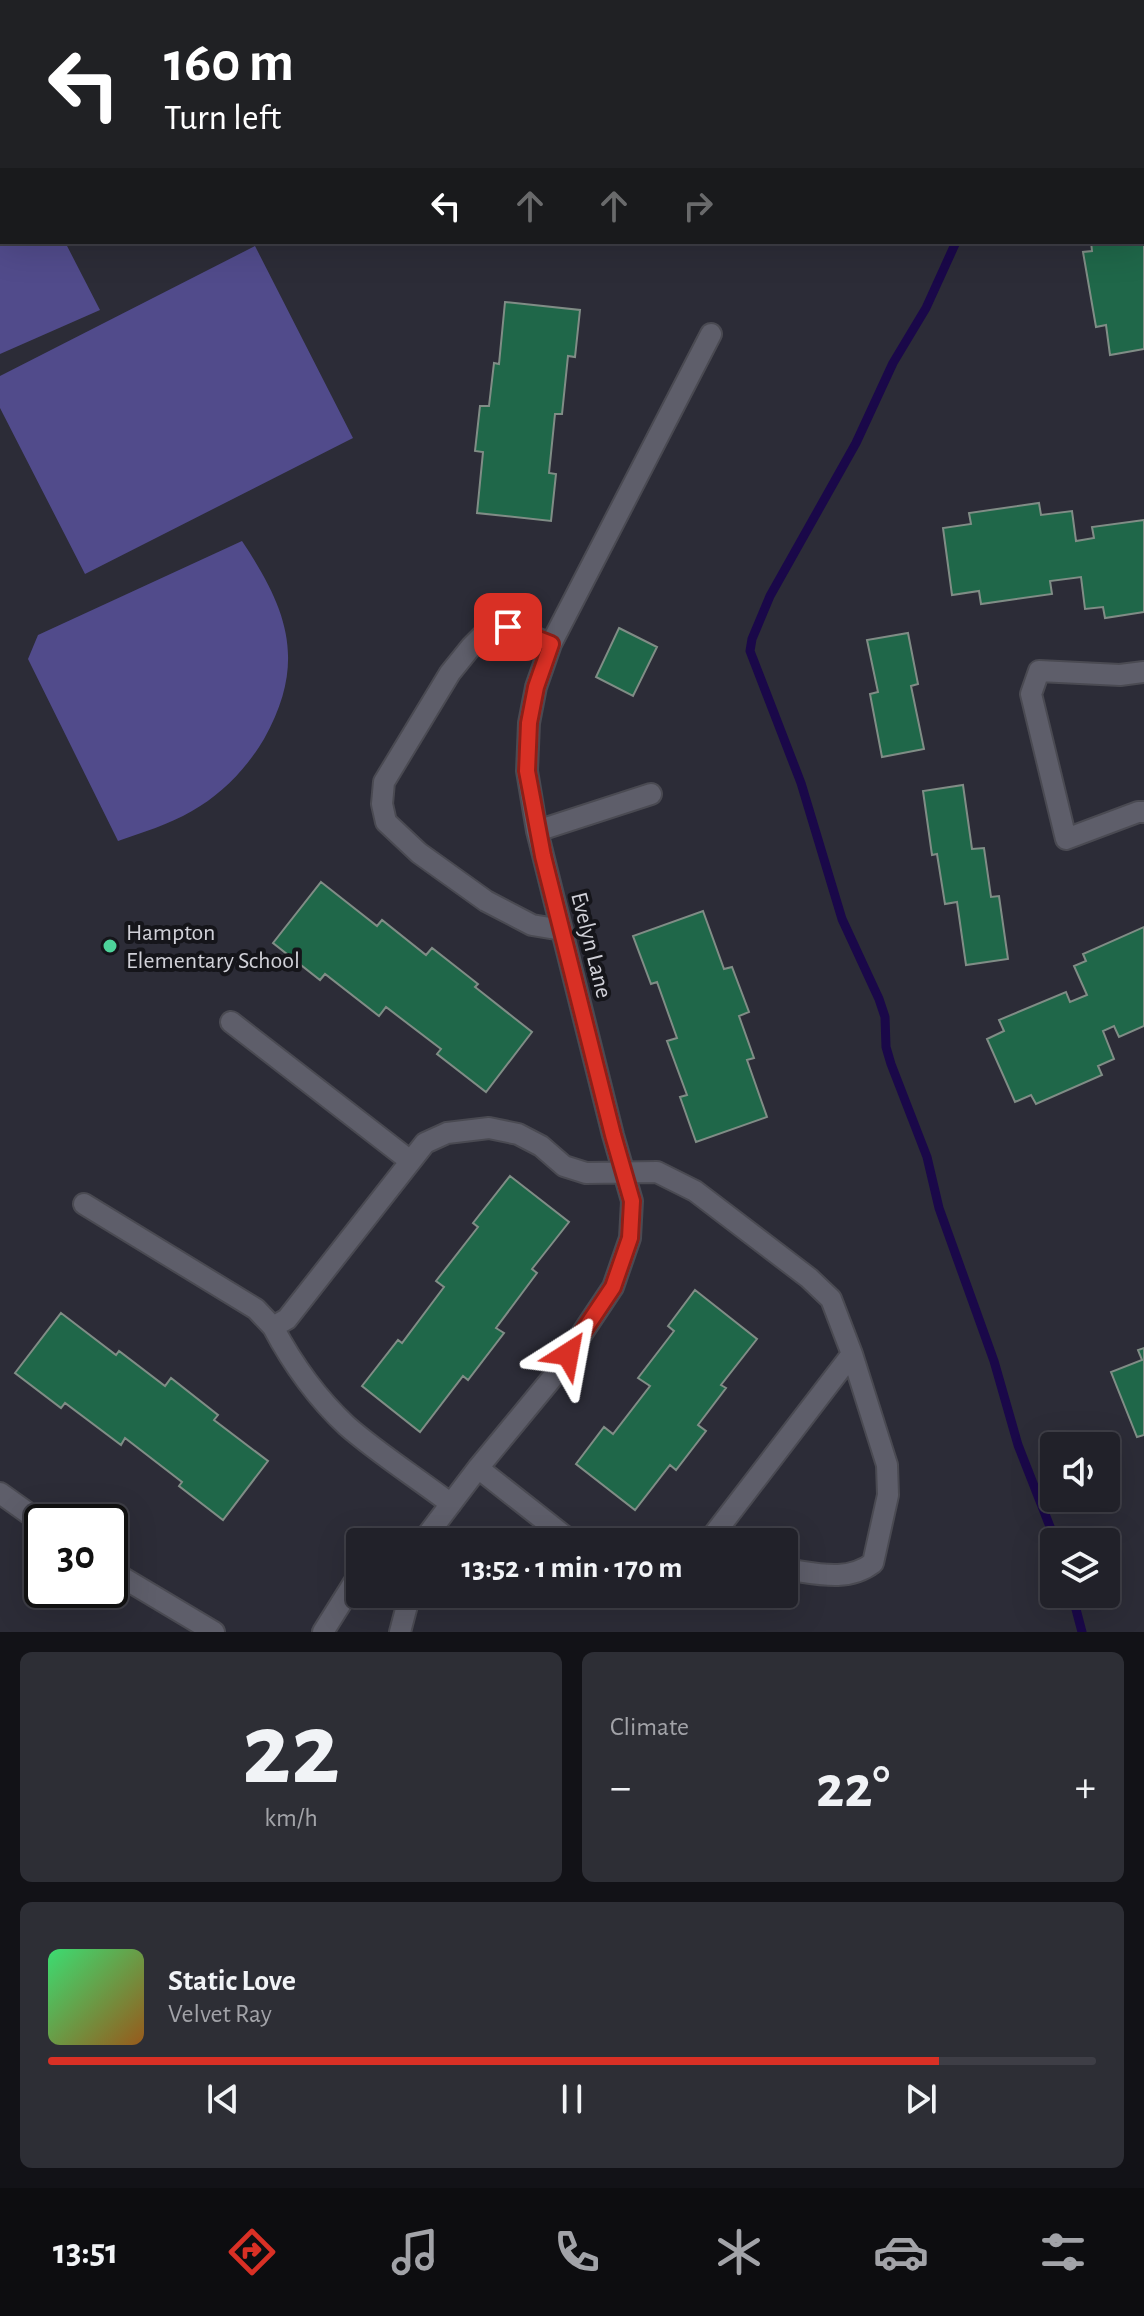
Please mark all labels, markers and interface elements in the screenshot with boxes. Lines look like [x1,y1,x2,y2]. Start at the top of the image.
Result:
icon: left [32,32,136,136]
text: 160 m [164,35,294,91]
text: Turn left [164,100,281,136]
icon: left [424,184,468,228]
icon: ahead [508,184,552,228]
icon: ahead [592,184,636,228]
icon: right [676,184,720,228]
pin [474,593,542,661]
icon: arrive [486,605,530,649]
street label: Evelyn Lane [566,890,616,1001]
place label: Hampton Elementary School [126,921,300,973]
marker: Hampton Elementary School [101,937,119,955]
position arrow [526,1312,610,1396]
map controls [1040,1432,1120,1608]
button: sound [1040,1432,1120,1512]
speed limit sign: 30 [24,1504,128,1608]
button: layers [1040,1528,1120,1608]
text: 13:52 · 1 min · 170 m [462,1553,682,1583]
text: 22 [242,1699,340,1803]
text: Climate [610,1714,689,1740]
text: 22° [816,1758,890,1818]
text: − [610,1766,631,1810]
text: + [1075,1766,1096,1810]
text: km/h [264,1805,318,1831]
text: Static Love [168,1966,296,1996]
text: Velvet Ray [168,2001,272,2027]
icon: previous [201,2077,245,2121]
icon: pause [550,2077,594,2121]
icon: next [899,2077,943,2121]
icon: directions [224,2224,280,2280]
icon: music [387,2224,443,2280]
icon: phone [549,2224,605,2280]
icon: climate [711,2224,767,2280]
icon: car [873,2224,929,2280]
icon: filters [1035,2224,1091,2280]
text: 13:51 [53,2234,118,2270]

